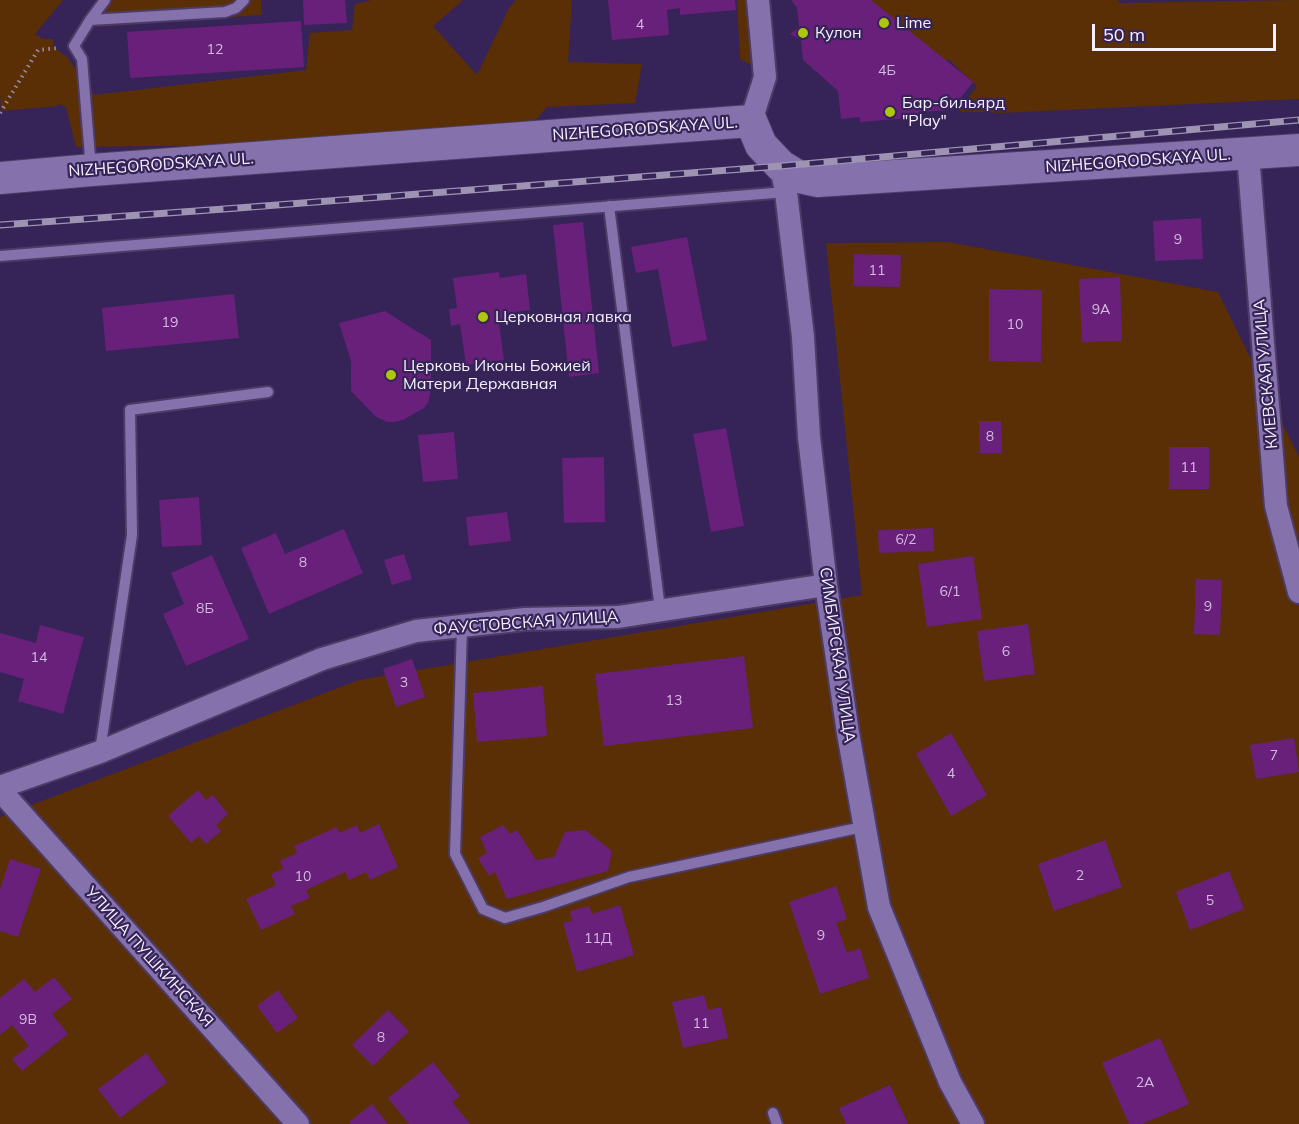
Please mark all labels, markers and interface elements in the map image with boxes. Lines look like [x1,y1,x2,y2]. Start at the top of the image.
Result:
scale bar [1095,12,1280,50]
place label: Lime [896,13,931,33]
marker: Lime [877,16,891,30]
house number: 4 [636,17,644,33]
place label: Кулон [815,23,862,43]
text: 50 m [1103,23,1145,46]
marker: Кулон [796,26,810,40]
house number: 12 [207,42,223,58]
house number: 4Б [878,63,896,79]
place label: Бар-бильярд "Play" [902,93,1005,131]
marker: Бар-бильярд "Play" [883,105,897,119]
street label: NIZHEGORODSKAYA UL. [552,113,738,145]
street label: NIZHEGORODSKAYA UL. [1045,145,1231,177]
street label: NIZHEGORODSKAYA UL. [68,149,254,181]
house number: 9 [1174,232,1182,248]
house number: 11 [869,263,885,279]
street label: КИЕВСКАЯ УЛИЦА [1250,298,1282,450]
house number: 9А [1092,302,1110,318]
place label: Церковная лавка [495,307,632,327]
marker: Церковная лавка [476,310,490,324]
house number: 19 [162,315,178,331]
house number: 10 [1007,317,1023,333]
place label: Церковь Иконы Божией Матери Державная [403,356,591,394]
marker: Церковь Иконы Божией Матери Державная [384,368,398,382]
house number: 8 [986,429,994,445]
house number: 11 [1181,460,1197,476]
house number: 6/2 [896,532,916,548]
house number: 8 [299,555,307,571]
street label: СИМБИРСКАЯ УЛИЦА [815,566,859,744]
house number: 6/1 [940,584,960,600]
house number: 9 [1204,599,1212,615]
house number: 8Б [196,601,214,617]
street label: ФАУСТОВСКАЯ УЛИЦА [433,607,619,639]
house number: 6 [1002,644,1010,660]
house number: 14 [31,650,47,666]
house number: 3 [400,675,408,691]
house number: 13 [666,693,682,709]
house number: 7 [1270,748,1278,764]
house number: 4 [947,766,955,782]
house number: 2 [1076,868,1084,884]
house number: 10 [295,869,311,885]
street label: УЛИЦА ПУШКИНСКАЯ [81,883,217,1031]
house number: 5 [1206,893,1214,909]
house number: 9 [817,928,825,944]
house number: 11Д [584,931,612,947]
house number: 9В [19,1012,37,1028]
house number: 11 [693,1016,709,1032]
house number: 8 [377,1030,385,1046]
house number: 2А [1136,1075,1154,1091]

